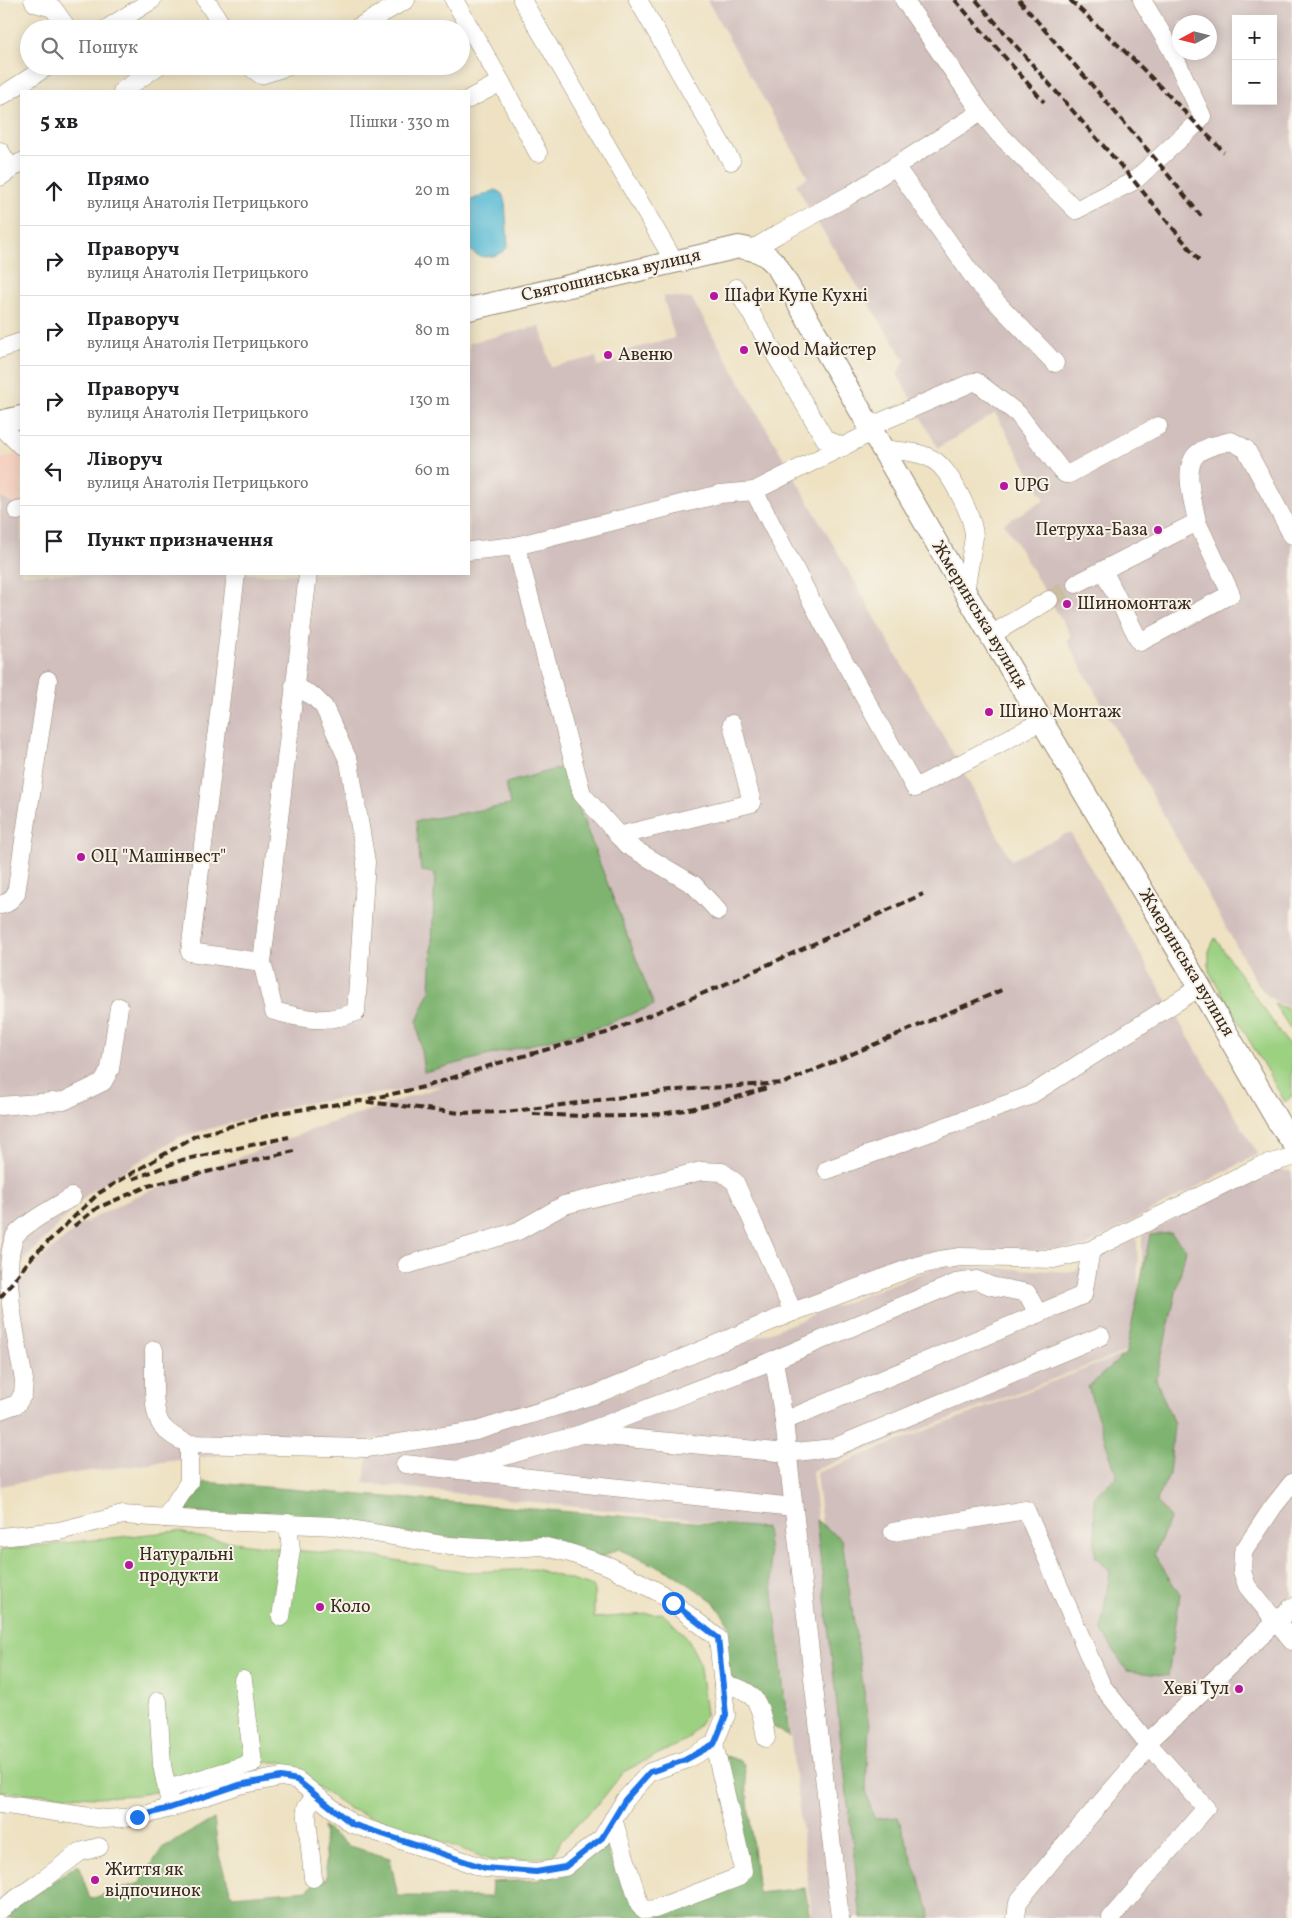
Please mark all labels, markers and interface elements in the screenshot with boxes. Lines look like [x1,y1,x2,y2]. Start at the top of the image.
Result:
north arrow [1172,15,1217,60]
map controls [1232,15,1277,105]
button: + [1232,15,1277,60]
search box [20,20,470,75]
icon: search [38,34,66,62]
text: Пошук [78,35,138,61]
button: − [1232,60,1277,105]
text: 5 хв [40,108,78,137]
text: Пішки · 330 m [349,112,450,134]
text: Прямо [87,167,149,193]
icon: ahead [40,177,68,205]
text: 20 m [415,180,450,202]
text: вулиця Анатолія Петрицького [87,193,309,215]
text: Праворуч [87,237,179,263]
street label: Святошинська вулиця [519,243,703,309]
icon: right [40,247,68,275]
text: 40 m [414,250,450,272]
text: вулиця Анатолія Петрицького [87,263,309,285]
place label: Шафи Купе Кухні [724,284,868,309]
marker: Шафи Купе Кухні [708,290,720,302]
text: Праворуч [87,307,179,333]
icon: right [40,317,68,345]
text: 80 m [415,320,450,342]
text: вулиця Анатолія Петрицького [87,333,309,355]
place label: Wood Майстер [754,338,876,363]
place label: Авеню [618,343,673,368]
marker: Wood Майстер [738,344,750,356]
marker: Авеню [602,349,614,361]
text: Праворуч [87,377,179,403]
icon: right [40,387,68,415]
text: 130 m [409,390,450,412]
text: вулиця Анатолія Петрицького [87,403,309,425]
text: Ліворуч [87,447,162,473]
icon: left [40,457,68,485]
text: 60 m [415,460,450,482]
text: вулиця Анатолія Петрицького [87,473,309,495]
place label: UPG [1014,474,1050,499]
marker: UPG [998,480,1010,492]
place label: Петруха-База [1035,518,1148,543]
marker: Петруха-База [1152,524,1164,536]
icon: arrive [40,527,68,555]
text: Пункт призначення [87,528,273,554]
street label: Жмеринська вулиця [925,536,1033,694]
place label: Шиномонтаж [1077,592,1191,617]
marker: Шиномонтаж [1061,598,1073,610]
place label: Шино Монтаж [999,700,1121,725]
marker: Шино Монтаж [983,706,995,718]
place label: ОЦ "Машінвест" [91,845,226,870]
marker: ОЦ "Машінвест" [75,851,87,863]
street label: Жмеринська вулиця [1132,884,1240,1042]
place label: Натуральні продукти [139,1543,234,1589]
marker: Натуральні продукти [123,1559,135,1571]
route start [662,1592,685,1615]
place label: Коло [330,1595,370,1620]
marker: Коло [314,1601,326,1613]
place label: Хеві Тул [1163,1677,1229,1702]
marker: Хеві Тул [1233,1683,1245,1695]
route end [126,1806,149,1829]
place label: Життя як відпочинок [105,1858,201,1904]
marker: Життя як відпочинок [89,1874,101,1886]

